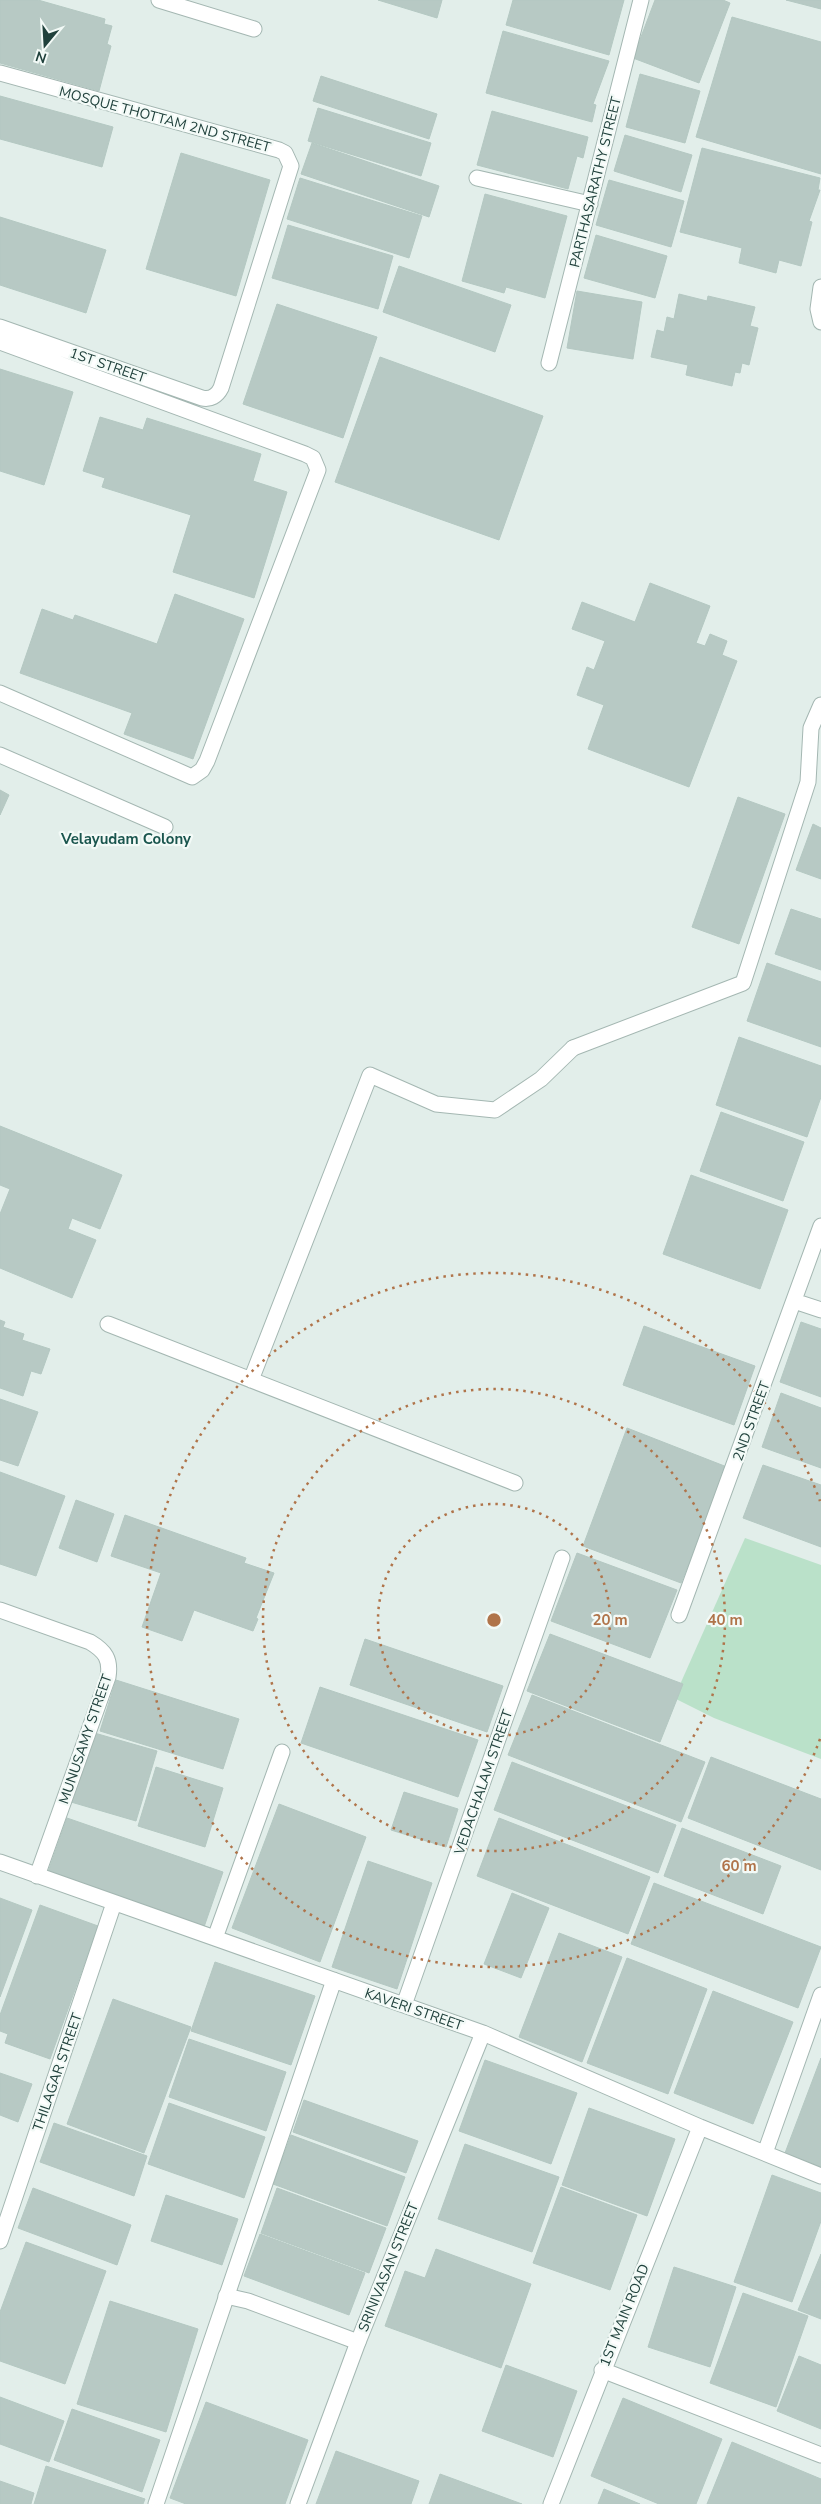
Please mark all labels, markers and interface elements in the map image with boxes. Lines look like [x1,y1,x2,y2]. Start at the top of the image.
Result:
north arrow [20,20,70,70]
text: N [33,46,49,68]
street label: MOSQUE THOTTAM 2ND STREET [57,82,273,157]
street label: PARTHASARATHY STREET [565,94,626,269]
street label: 1ST STREET [67,344,149,388]
district label: Velayudam Colony [60,829,191,849]
street label: 2ND STREET [728,1378,775,1464]
text: 20 m [592,1610,628,1630]
text: 40 m [707,1610,743,1630]
centre of rings [485,1611,503,1629]
street label: MUNUSAMY STREET [54,1671,117,1807]
street label: VEDACHALAM STREET [449,1707,517,1858]
text: 60 m [721,1856,757,1876]
street label: KAVERI STREET [362,1984,466,2035]
street label: THILAGAR STREET [28,2010,87,2134]
street label: SRINIVASAN STREET [354,2199,423,2335]
street label: 1ST MAIN ROAD [595,2261,654,2369]

